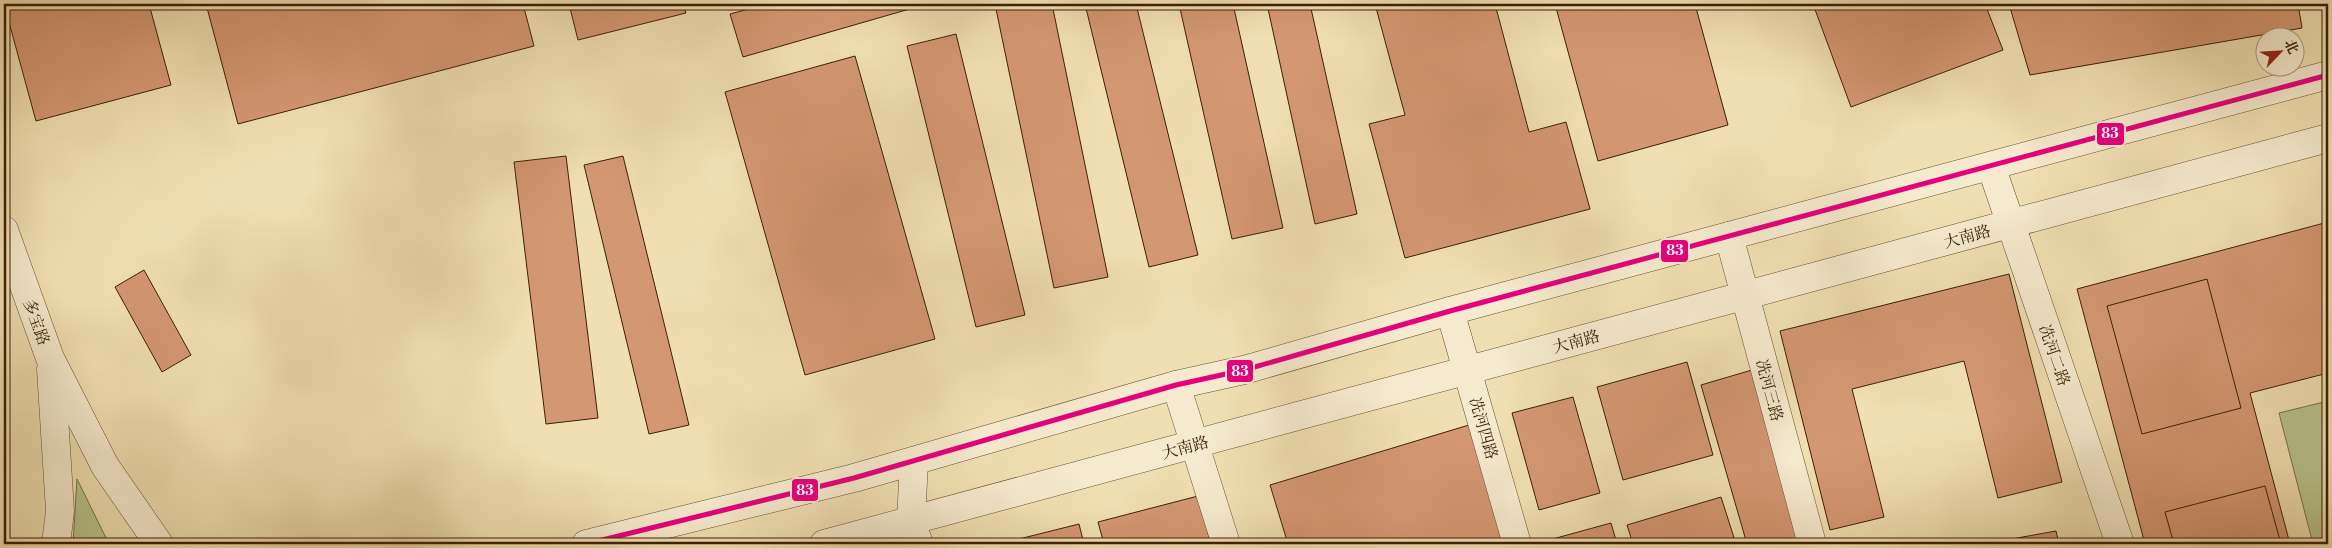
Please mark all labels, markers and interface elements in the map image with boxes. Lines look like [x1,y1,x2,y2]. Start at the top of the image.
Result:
north arrow [2254,28,2304,78]
text: 北 [2280,37,2302,57]
line badge: 83 [2096,122,2125,146]
text: 83 [2101,125,2119,143]
street label: 大南路 [1941,221,1993,253]
line badge: 83 [1660,239,1689,263]
text: 83 [1666,242,1684,260]
street label: 多宝路 [18,296,54,348]
street label: 冼河二路 [2034,322,2074,389]
street label: 大南路 [1550,326,1602,358]
street label: 冼河三路 [1751,357,1787,424]
line badge: 83 [1226,359,1254,383]
text: 83 [1231,363,1249,381]
street label: 冼河四路 [1465,395,1501,462]
street label: 大南路 [1159,432,1211,464]
line badge: 83 [791,478,819,502]
text: 83 [796,482,814,500]

